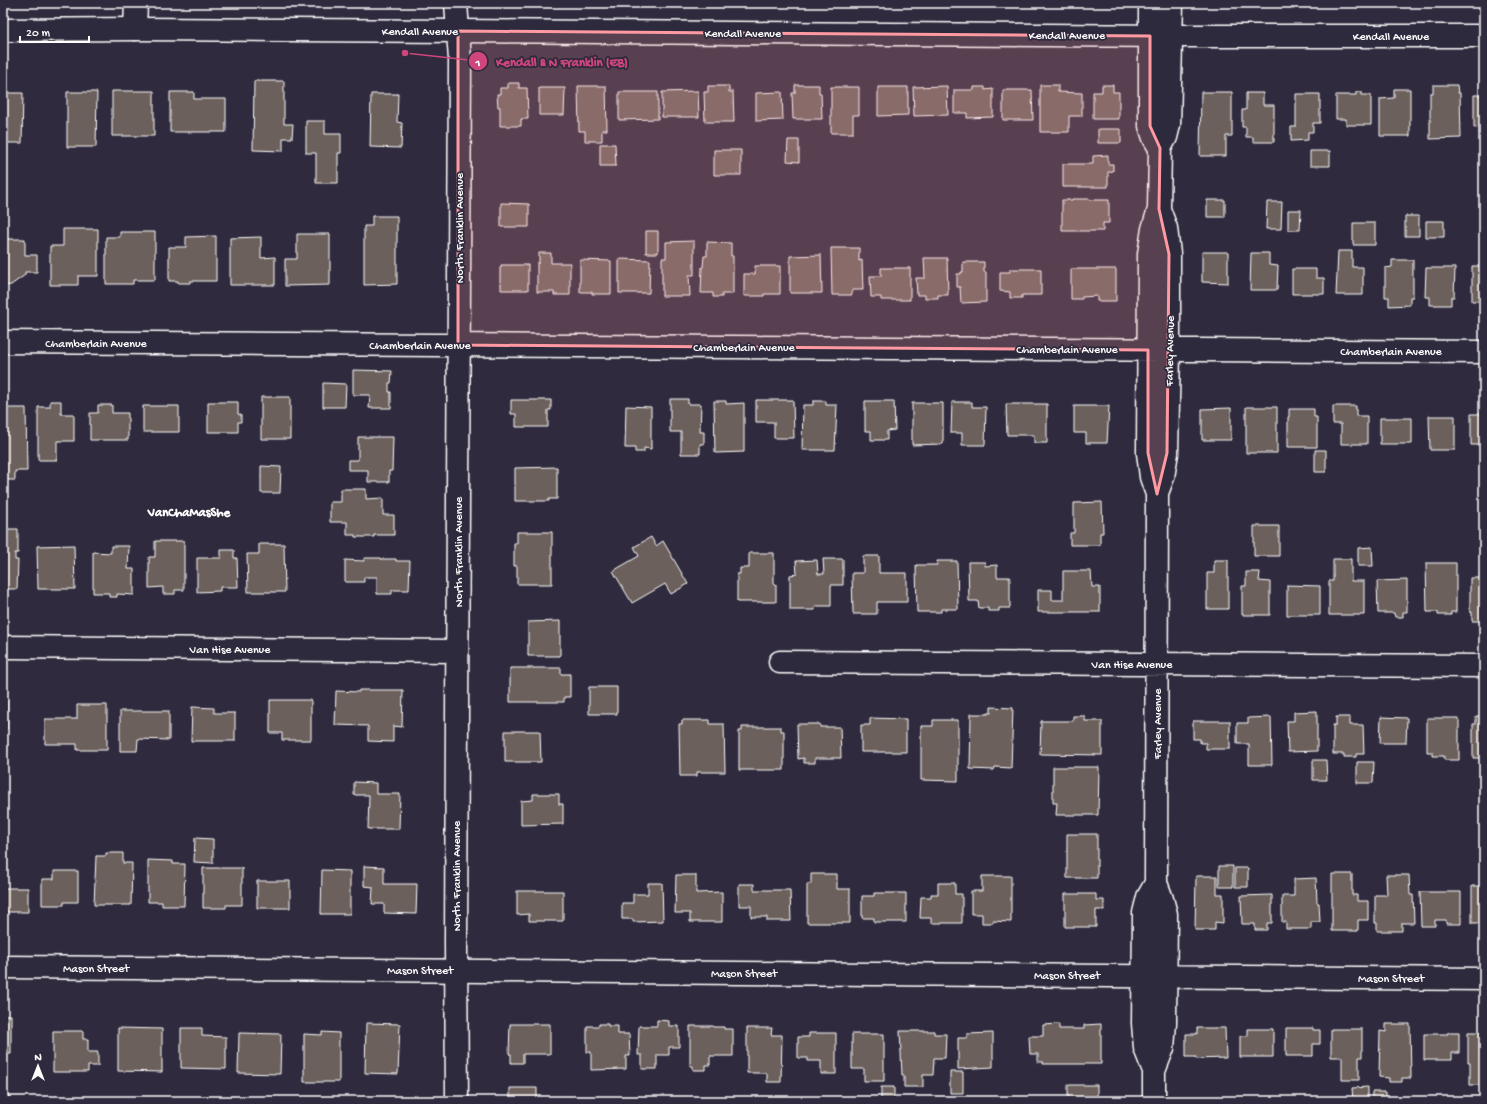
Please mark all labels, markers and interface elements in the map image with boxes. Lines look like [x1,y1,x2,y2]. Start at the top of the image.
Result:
scale bar [20,18,89,44]
street label: Kendall Avenue [382,26,459,40]
text: 20 m [26,27,51,41]
street label: Kendall Avenue [705,28,782,42]
street label: Kendall Avenue [1029,30,1106,44]
street label: Kendall Avenue [1353,31,1430,45]
callout: Kendall & N Franklin (EB) [468,49,636,74]
text: Kendall & N Franklin (EB) [495,56,628,71]
text: 1 [475,57,481,71]
street label: North Franklin Avenue [454,172,468,283]
street label: Farley Avenue [1163,315,1179,388]
street label: Chamberlain Avenue [45,338,148,352]
street label: Chamberlain Avenue [369,340,472,354]
street label: Chamberlain Avenue [693,342,796,356]
street label: Chamberlain Avenue [1016,344,1119,358]
street label: Chamberlain Avenue [1340,346,1443,360]
street label: North Franklin Avenue [453,496,467,607]
district label: VanChaMasShe [147,506,232,521]
street label: Van Hise Avenue [189,644,271,658]
street label: Van Hise Avenue [1091,659,1173,673]
street label: Farley Avenue [1152,688,1166,760]
street label: North Franklin Avenue [451,820,465,931]
street label: Mason Street [63,963,130,977]
street label: Mason Street [387,965,454,979]
street label: Mason Street [711,968,778,982]
street label: Mason Street [1034,970,1101,984]
street label: Mason Street [1358,973,1425,987]
north arrow [18,1046,58,1086]
text: N [34,1052,42,1064]

